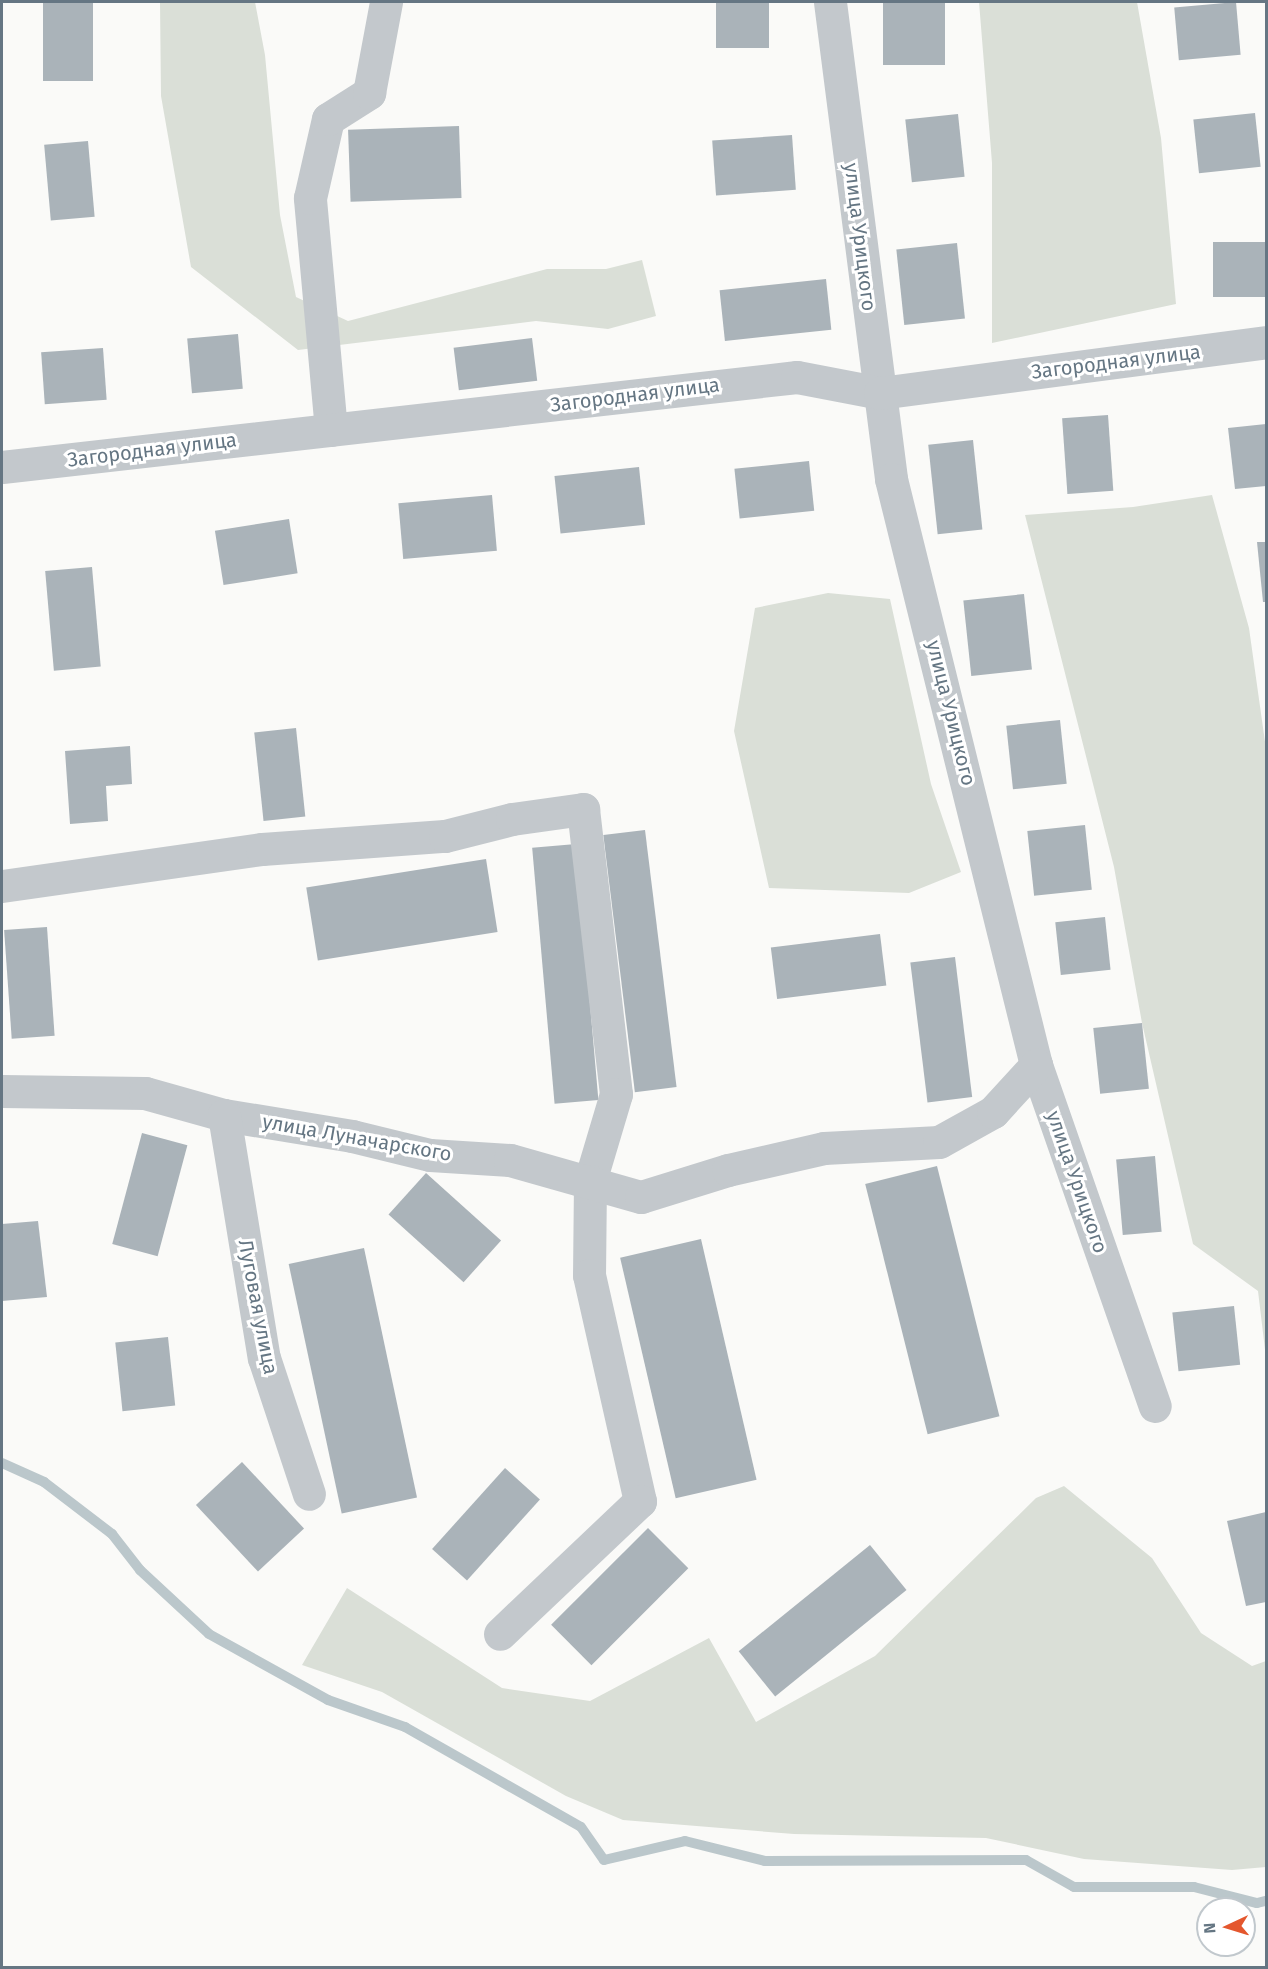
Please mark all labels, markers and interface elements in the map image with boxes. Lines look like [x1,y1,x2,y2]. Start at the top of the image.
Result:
street label: улица Урицкого [839,162,881,312]
street label: Загородная улица [1030,340,1202,384]
street label: Загородная улица [549,373,721,417]
street label: Загородная улица [66,428,238,472]
street label: улица Урицкого [921,638,981,788]
street label: улица Урицкого [1041,1108,1113,1256]
street label: улица Луначарского [260,1110,454,1166]
street label: Луговая улица [233,1238,283,1376]
north arrow [1196,1897,1256,1957]
text: N [1200,1922,1219,1934]

